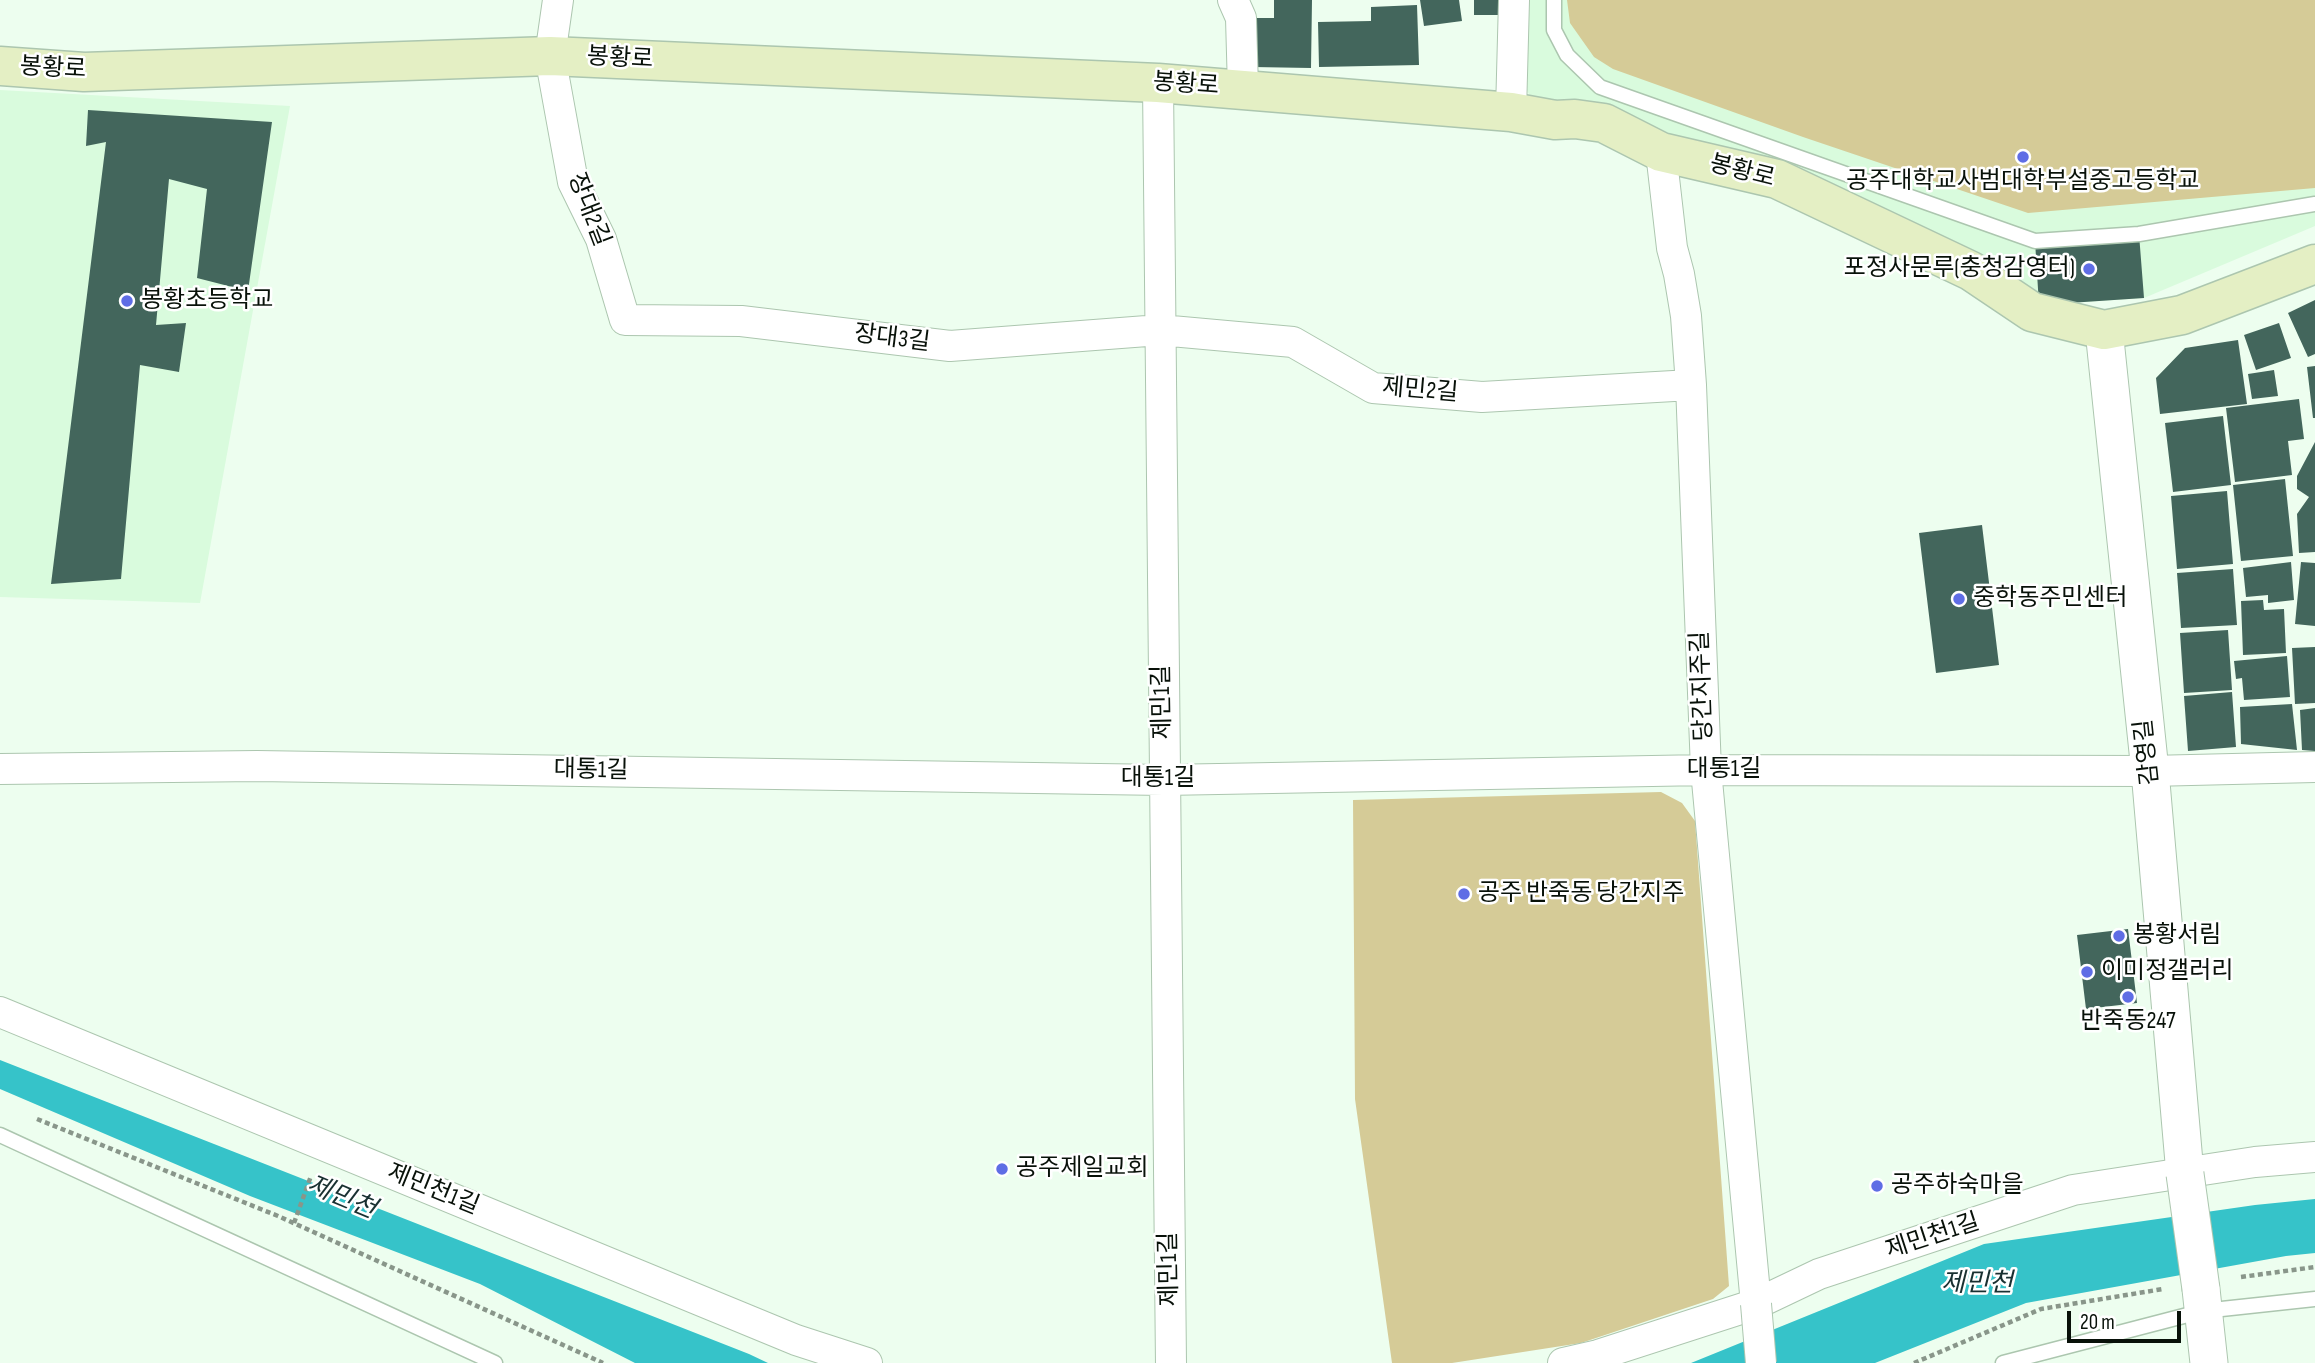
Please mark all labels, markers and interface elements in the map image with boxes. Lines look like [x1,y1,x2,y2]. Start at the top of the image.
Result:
street label: 봉황로 [586,43,654,75]
street label: 봉황로 [19,53,87,85]
street label: 봉황로 [1152,68,1220,102]
marker: 공주대학교사범대학부설중고등학교 [2015,149,2031,165]
street label: 봉황로 [1706,150,1778,194]
place label: 공주대학교사범대학부설중고등학교 [1846,168,2200,196]
street label: 장대2길 [561,169,615,251]
place label: 포정사문루(충청감영터) [1844,255,2075,283]
marker: 포정사문루(충청감영터) [2081,261,2097,277]
place label: 봉황초등학교 [141,287,273,315]
marker: 봉황초등학교 [119,293,135,309]
street label: 장대3길 [852,320,932,358]
street label: 제민2길 [1381,373,1459,409]
place label: 중학동주민센터 [1973,585,2128,613]
marker: 중학동주민센터 [1951,591,1967,607]
street label: 당간지주길 [1687,630,1719,742]
street label: 제민1길 [1148,664,1178,740]
street label: 감영길 [2130,718,2166,786]
street label: 대통1길 [553,756,629,786]
street label: 대통1길 [1687,756,1761,784]
street label: 대통1길 [1121,765,1195,793]
place label: 공주 반죽동 당간지주 [1478,880,1684,908]
marker: 공주 반죽동 당간지주 [1456,886,1472,902]
place label: 봉황서림 [2133,922,2221,950]
marker: 봉황서림 [2111,928,2127,944]
place label: 이미정갤러리 [2101,958,2233,986]
marker: 이미정갤러리 [2079,964,2095,980]
marker: 반죽동247 [2120,989,2136,1005]
place label: 반죽동247 [2080,1008,2176,1036]
place label: 공주제일교회 [1016,1155,1148,1183]
street label: 제민천1길 [383,1159,483,1221]
marker: 공주제일교회 [994,1161,1010,1177]
water label: 제민천 [302,1170,380,1226]
place label: 공주하숙마을 [1891,1172,2023,1200]
marker: 공주하숙마을 [1869,1178,1885,1194]
street label: 제민천1길 [1883,1208,1983,1266]
street label: 제민1길 [1155,1231,1185,1307]
water label: 제민천 [1941,1268,2013,1300]
scale bar [2070,1296,2184,1340]
text: 20 m [2080,1310,2115,1335]

